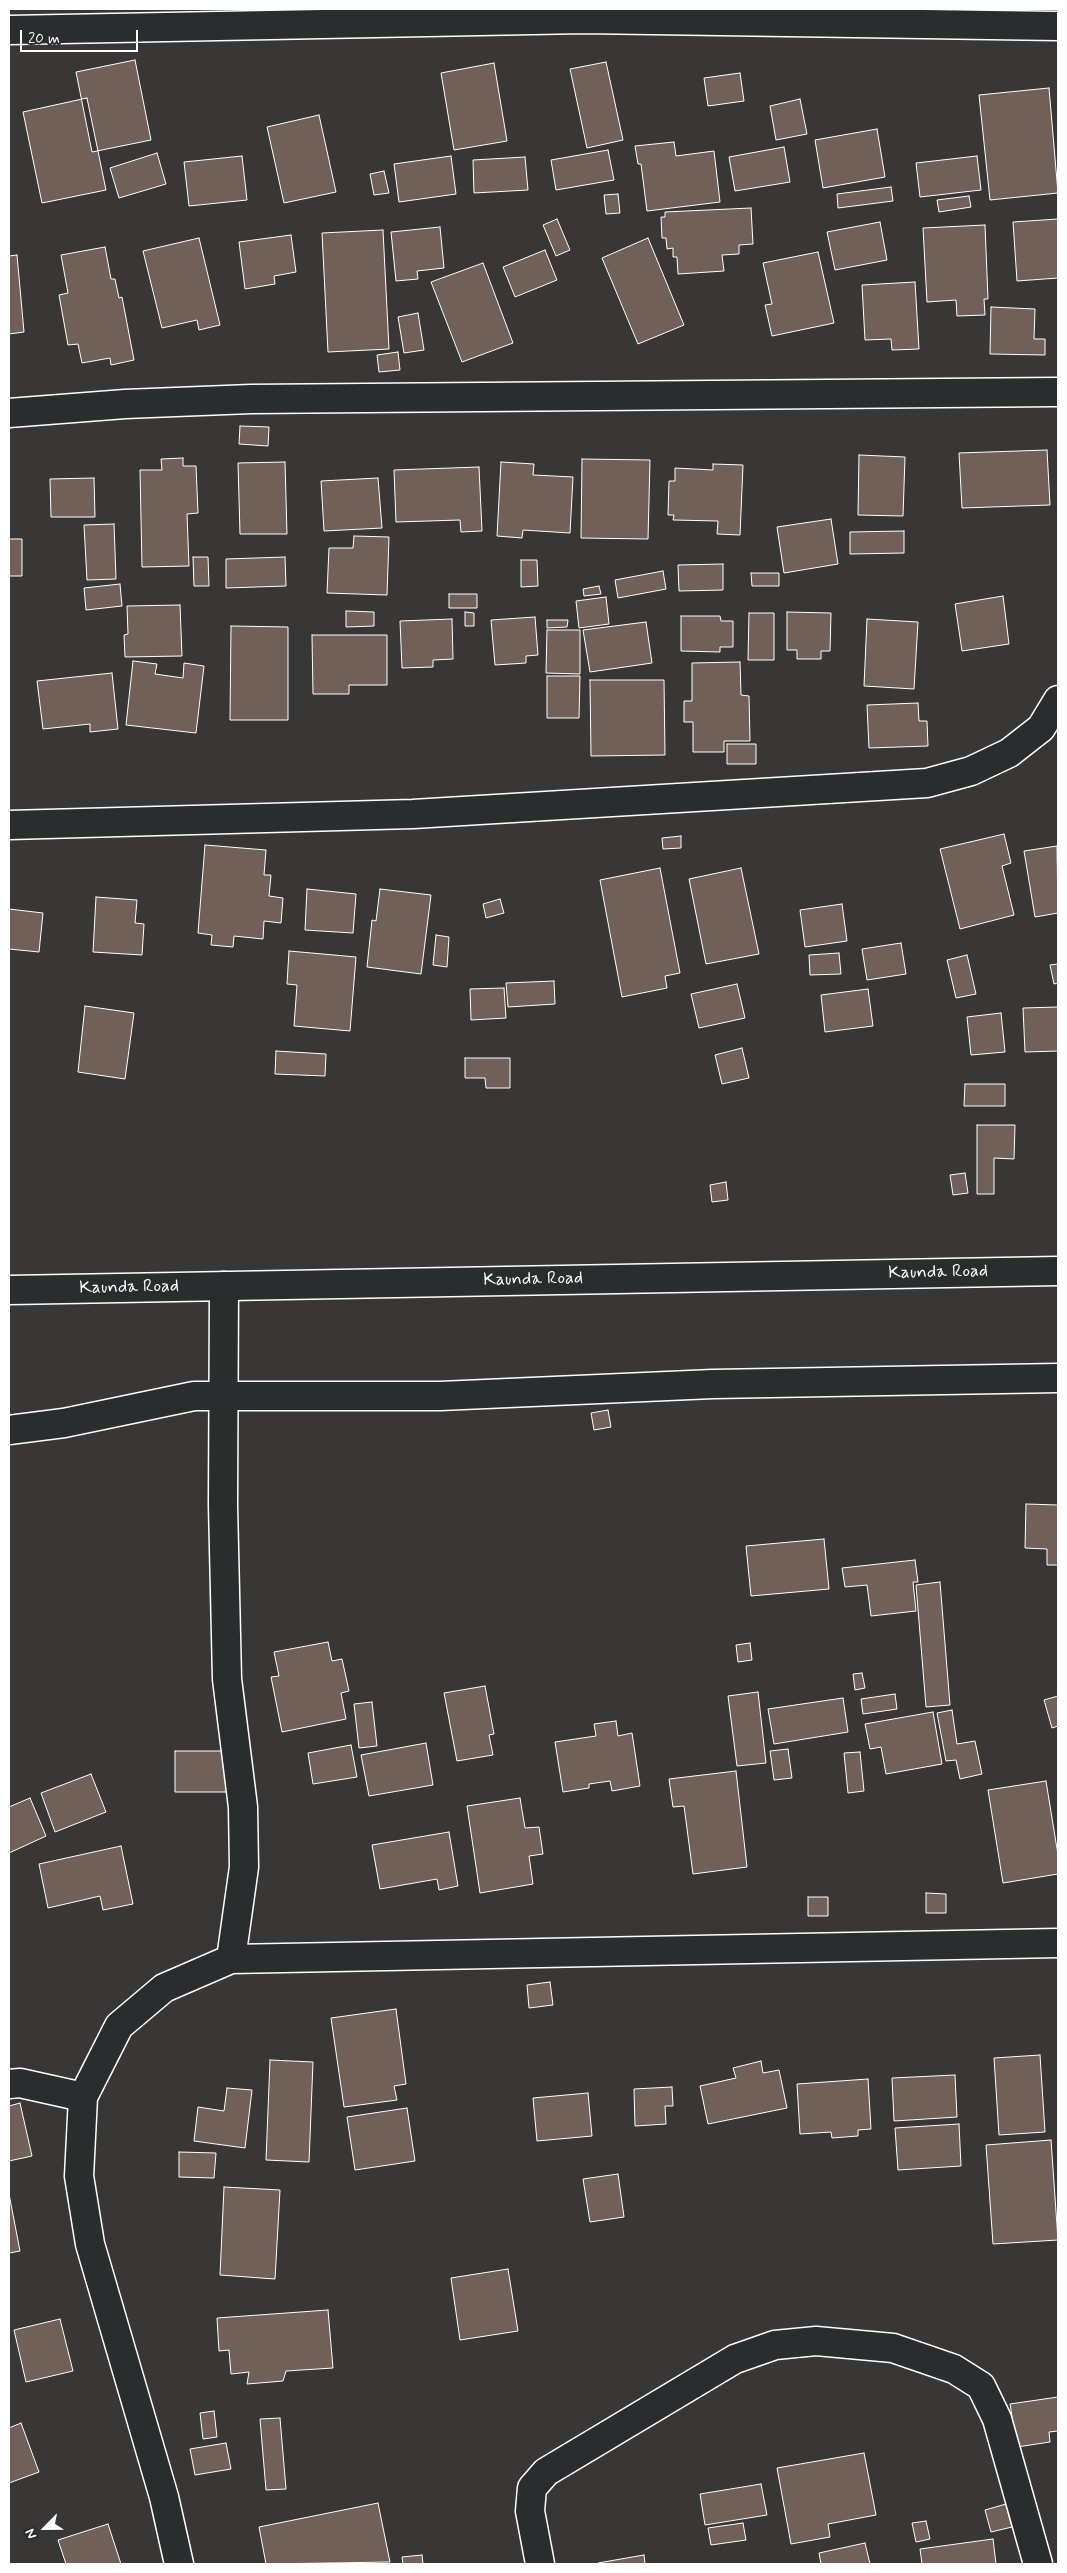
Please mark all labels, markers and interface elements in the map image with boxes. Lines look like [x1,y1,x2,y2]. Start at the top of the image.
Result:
scale bar [22,20,140,52]
text: 20 m [28,29,60,49]
street label: Kaunda Road [888,1261,988,1285]
street label: Kaunda Road [483,1268,583,1292]
street label: Kaunda Road [79,1276,179,1300]
north arrow [20,2503,70,2553]
text: N [21,2526,41,2542]

